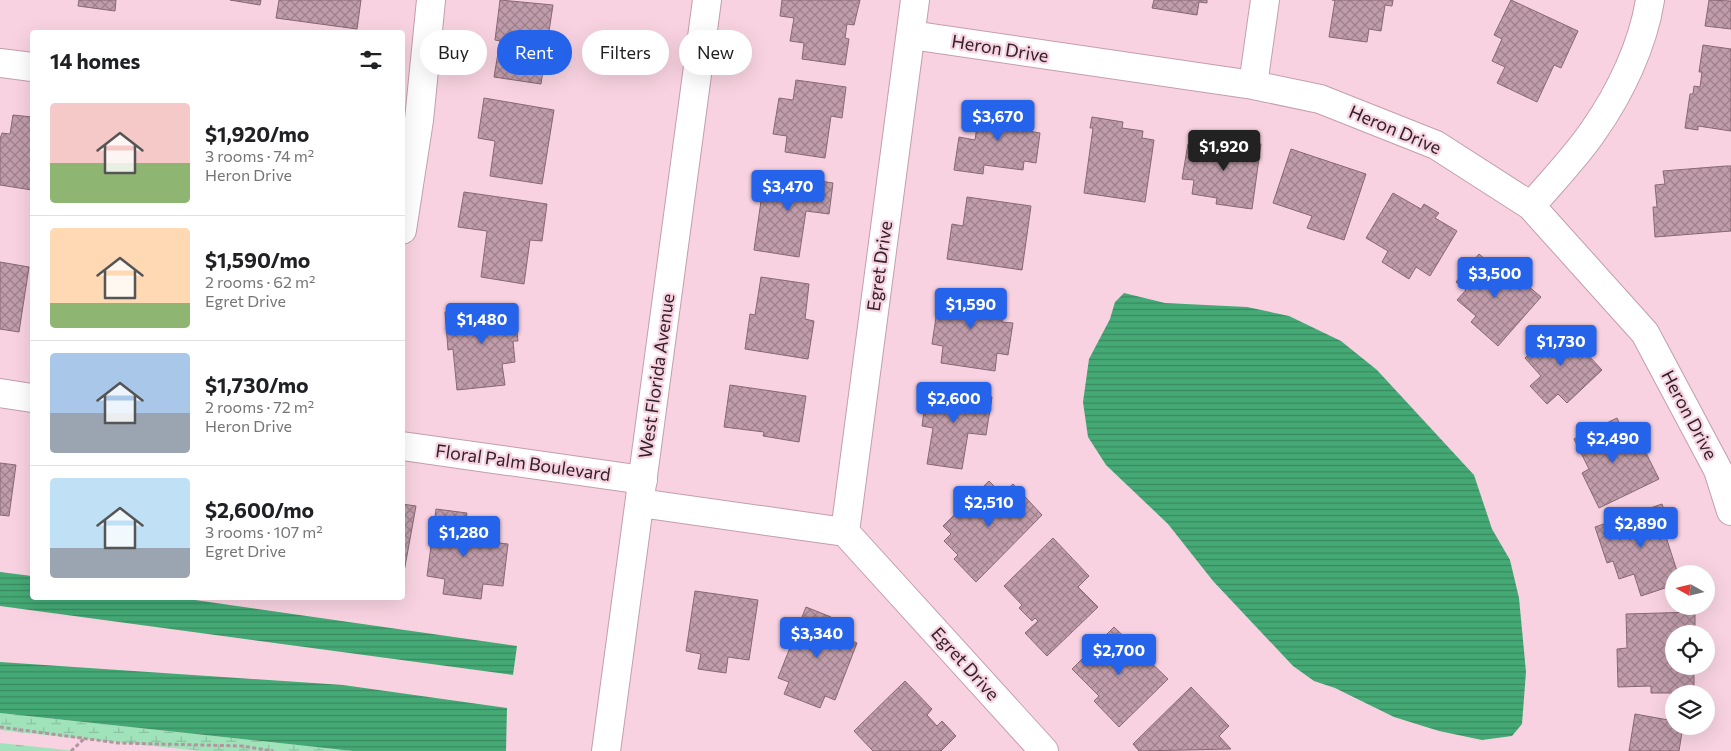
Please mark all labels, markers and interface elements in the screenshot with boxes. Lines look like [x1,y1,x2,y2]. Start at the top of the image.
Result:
street label: Heron Drive [950,29,1050,67]
chip: Buy [420,30,487,75]
chip: Rent [497,30,572,75]
chip: Filters [582,30,669,75]
chip: New [679,30,752,75]
icon: filters [357,46,385,74]
text: 14 homes [50,48,140,73]
pin: $3,670 [957,100,1039,142]
street label: Heron Drive [1346,100,1445,158]
text: $3,670 [972,106,1024,125]
text: $1,920/mo [205,121,309,146]
icon: home [90,123,150,183]
pin: $1,920 [1183,130,1265,172]
text: $1,920 [1199,136,1249,155]
text: 3 rooms · 74 m² [205,146,314,165]
text: Heron Drive [205,165,292,184]
pin: $3,470 [747,170,829,212]
text: $3,470 [763,176,814,195]
street label: Egret Drive [862,219,896,312]
text: $1,590/mo [205,247,310,272]
icon: home [90,248,150,308]
pin: $3,500 [1454,256,1536,299]
text: $3,500 [1469,263,1521,282]
text: 2 rooms · 62 m² [205,272,315,291]
pin: $1,590 [930,288,1012,330]
text: Egret Drive [205,291,286,310]
street label: West Florida Avenue [634,292,678,460]
text: $1,590 [946,294,996,313]
pin: $1,480 [441,302,523,345]
text: $1,480 [457,309,507,328]
pin: $1,730 [1520,324,1602,367]
text: $1,730 [1536,331,1586,350]
street label: Heron Drive [1657,366,1723,463]
text: $1,730/mo [205,372,309,397]
icon: home [90,373,150,433]
pin: $2,600 [913,382,995,424]
text: $2,600 [927,388,981,407]
text: 2 rooms · 72 m² [205,397,314,416]
text: Heron Drive [205,416,292,435]
pin: $2,490 [1572,422,1654,464]
text: $2,490 [1587,428,1639,447]
street label: Floral Palm Boulevard [434,439,612,485]
pin: $2,510 [948,486,1030,528]
text: $2,510 [964,492,1014,511]
text: $2,600/mo [205,497,314,522]
icon: home [90,498,150,558]
pin: $2,890 [1600,506,1682,549]
text: $2,890 [1615,513,1667,532]
pin: $1,280 [423,516,505,558]
text: 3 rooms · 107 m² [205,522,323,541]
text: $1,280 [439,522,489,541]
text: Egret Drive [205,541,286,560]
north arrow [1665,565,1715,615]
map controls [1665,565,1715,735]
pin: $3,340 [776,616,858,659]
street label: Egret Drive [927,622,1004,705]
text: $3,340 [791,623,843,642]
button: locate [1665,625,1715,675]
pin: $2,700 [1078,634,1160,676]
text: $2,700 [1093,640,1145,659]
button: layers [1665,685,1715,735]

